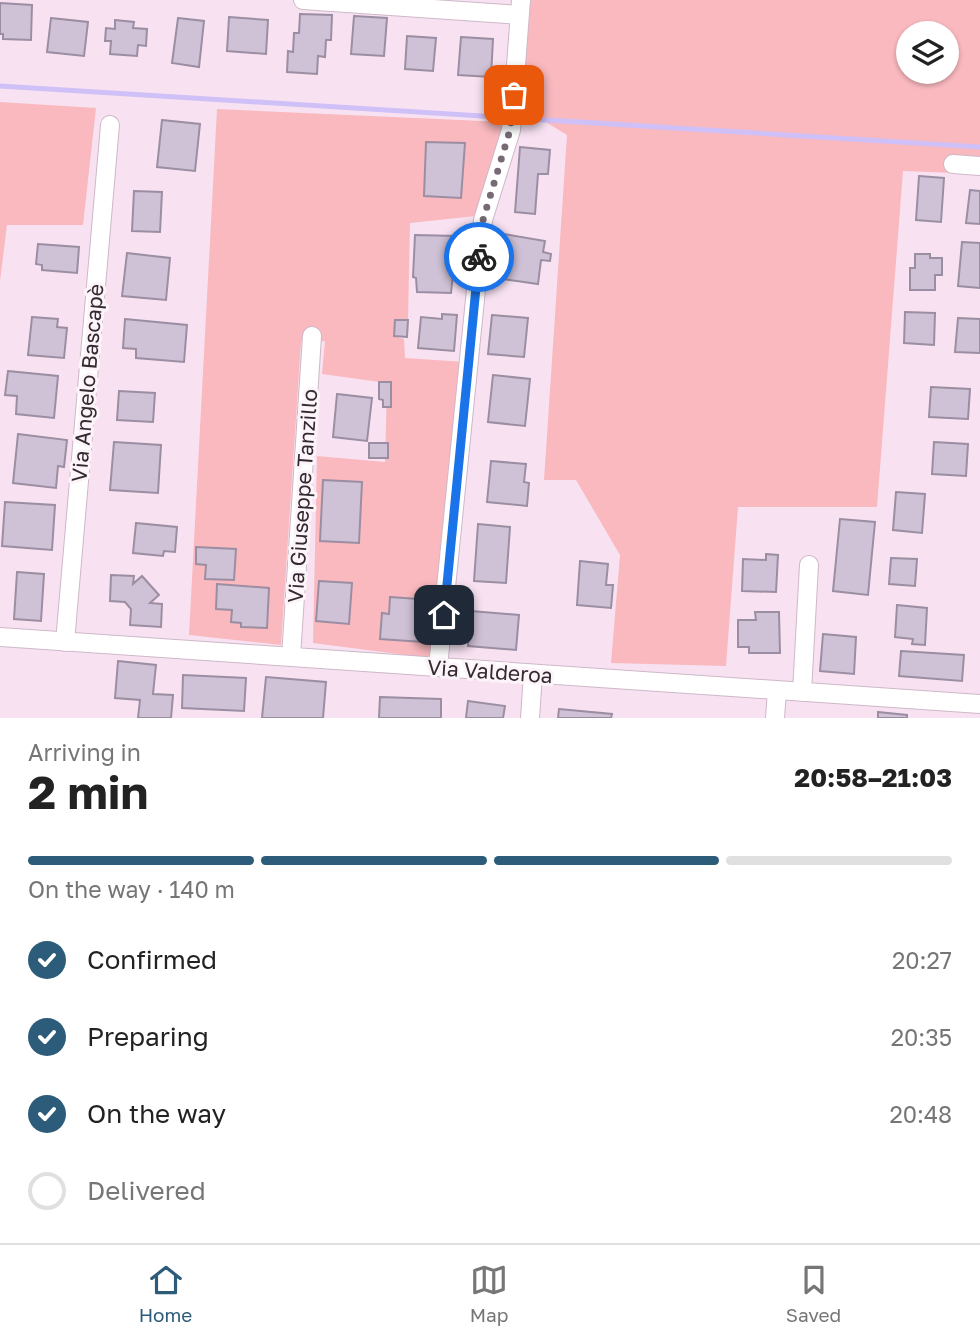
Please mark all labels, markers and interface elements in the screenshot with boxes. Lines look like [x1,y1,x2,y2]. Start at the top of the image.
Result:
map controls [896,21,959,84]
button: layers [896,21,959,84]
pin [484,65,544,125]
icon: bag [495,76,533,114]
courier [444,222,514,292]
icon: bike [460,238,498,276]
street label: Via Angelo Bascapè [65,283,109,483]
street label: Via Giuseppe Tanzillo [282,388,322,604]
pin [414,585,474,645]
icon: home [425,596,463,634]
street label: Via Valderoa [426,654,554,688]
text: Arriving in [28,738,141,766]
text: 20:58–21:03 [794,762,952,793]
text: 2 min [28,764,148,819]
text: On the way · 140 m [28,875,235,903]
icon: check [28,941,66,979]
text: Confirmed [87,944,217,975]
text: 20:27 [892,946,952,974]
icon: check [28,1018,66,1056]
text: Preparing [87,1021,209,1052]
text: 20:35 [891,1023,952,1051]
icon: check [28,1095,66,1133]
text: On the way [87,1098,226,1129]
text: 20:48 [889,1100,952,1128]
text: Delivered [87,1175,206,1206]
tab: Home [139,1261,192,1326]
tab: Map [470,1261,508,1326]
tab: Saved [786,1261,841,1326]

